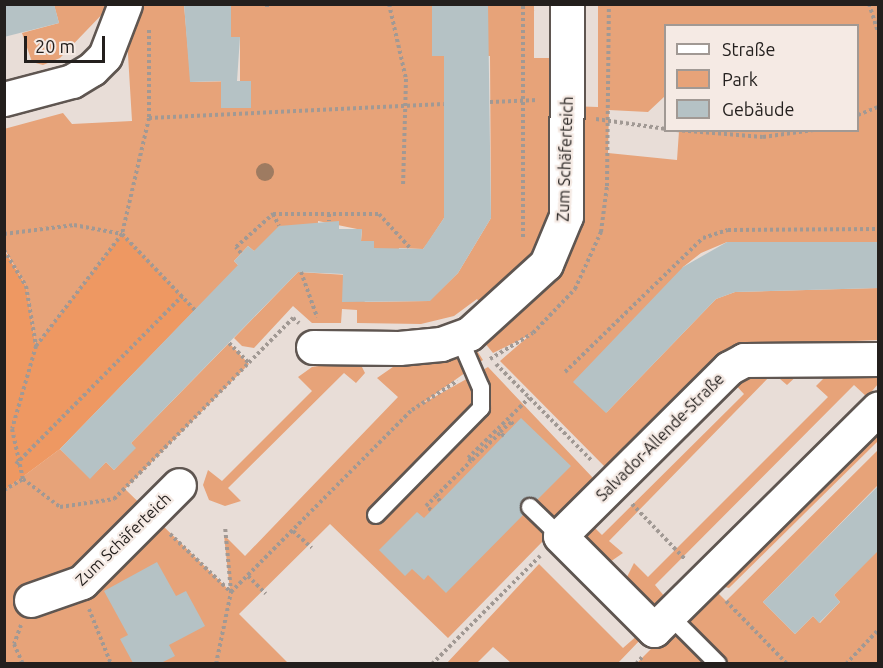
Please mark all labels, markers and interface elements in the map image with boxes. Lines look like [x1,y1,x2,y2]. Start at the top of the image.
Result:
scale bar [27,24,108,62]
legend [664,24,859,132]
text: 20 m [35,36,75,56]
text: Straße [722,39,775,59]
text: Park [722,69,758,89]
street label: Zum Schäferteich [553,96,577,222]
text: Gebäude [722,99,794,119]
street label: Salvador-Allende-Straße [592,369,728,505]
street label: Zum Schäferteich [71,489,175,589]

